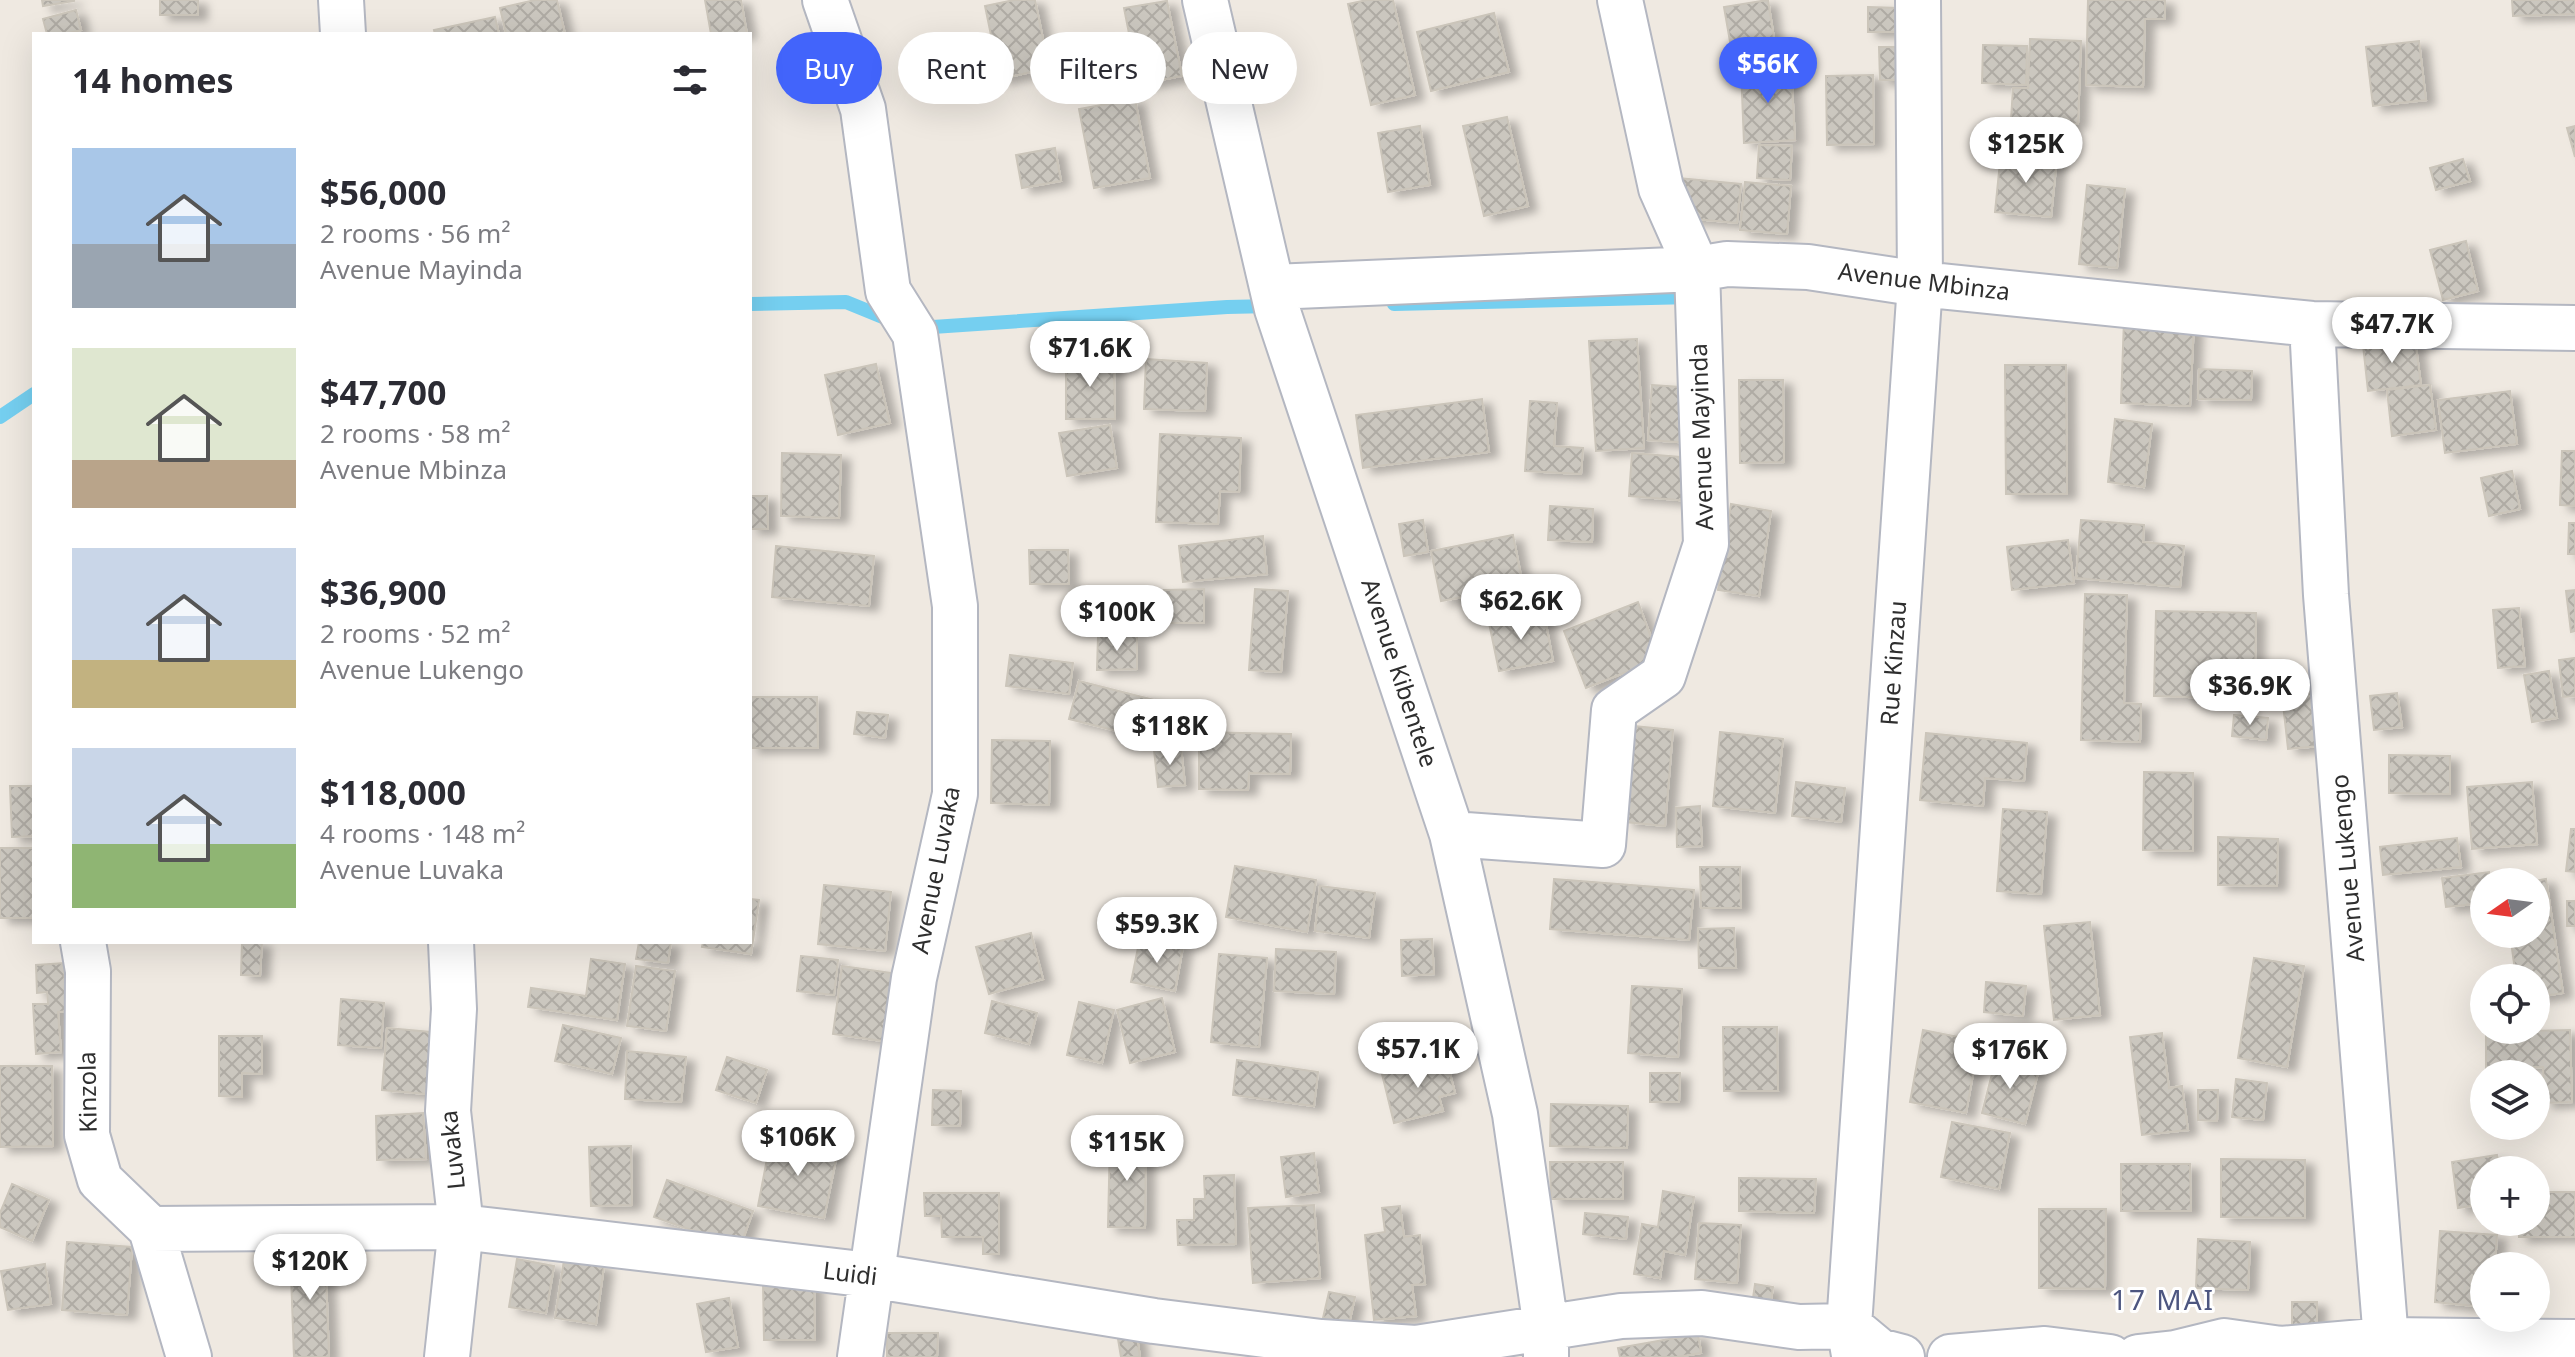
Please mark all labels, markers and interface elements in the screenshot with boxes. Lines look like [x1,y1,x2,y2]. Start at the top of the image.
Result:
chip: Buy [776,32,882,104]
chip: Rent [898,32,1014,104]
chip: Filters [1030,32,1166,104]
chip: New [1182,32,1297,104]
pin: $56K [1721,37,1815,105]
text: $56K [1737,45,1799,81]
text: 14 homes [72,57,234,103]
icon: filters [668,58,712,102]
pin: $125K [1970,117,2082,185]
text: $125K [1988,125,2064,161]
text: $56,000 [320,169,446,215]
icon: home [136,180,232,276]
text: 2 rooms · 56 m² [320,215,510,251]
text: Avenue Mayinda [320,251,523,287]
street label: Avenue Mbinza [1836,254,2012,307]
pin: $47.7K [2327,297,2457,365]
text: $47.7K [2350,305,2434,341]
pin: $71.6K [1025,321,1155,389]
text: $71.6K [1048,329,1132,365]
street label: Avenue Mayinda [1681,343,1720,531]
text: $47,700 [320,369,446,415]
icon: home [136,380,232,476]
text: 2 rooms · 58 m² [320,415,510,451]
text: Avenue Mbinza [320,451,507,487]
text: $36,900 [320,569,446,615]
street label: Avenue Kibentele [1354,574,1446,771]
pin: $62.6K [1456,574,1586,642]
icon: home [136,580,232,676]
text: $62.6K [1479,582,1563,618]
pin: $100K [1061,585,1173,653]
text: $100K [1079,593,1155,629]
street label: Rue Kinzau [1872,599,1913,726]
text: 2 rooms · 52 m² [320,615,510,651]
text: Avenue Lukengo [320,651,524,687]
pin: $36.9K [2185,659,2315,727]
text: $36.9K [2208,667,2292,703]
pin: $118K [1114,699,1226,767]
text: $118K [1132,707,1208,743]
text: $118,000 [320,769,466,815]
street label: Avenue Lukengo [2322,773,2371,963]
icon: home [136,780,232,876]
street label: Avenue Luvaka [902,783,967,956]
text: 4 rooms · 148 m² [320,815,525,851]
text: Avenue Luvaka [320,851,504,887]
north arrow [2470,868,2550,948]
map controls [2470,868,2550,1332]
pin: $59.3K [1092,897,1222,965]
text: $59.3K [1115,905,1199,941]
button: locate [2470,964,2550,1044]
pin: $57.1K [1353,1022,1483,1090]
pin: $176K [1954,1023,2066,1091]
text: $57.1K [1376,1030,1460,1066]
text: $176K [1972,1031,2048,1067]
street label: Kinzola [69,1051,104,1133]
button: layers [2470,1060,2550,1140]
street label: Luvaka [431,1109,472,1191]
pin: $106K [742,1110,854,1178]
pin: $115K [1071,1115,1183,1183]
text: $106K [760,1118,836,1154]
text: $115K [1089,1123,1165,1159]
button: + [2470,1156,2550,1236]
pin: $120K [254,1234,366,1302]
text: $120K [272,1242,348,1278]
button: − [2470,1252,2550,1332]
street label: Luidi [821,1253,879,1292]
district label: 17 MAI [2111,1280,2215,1318]

